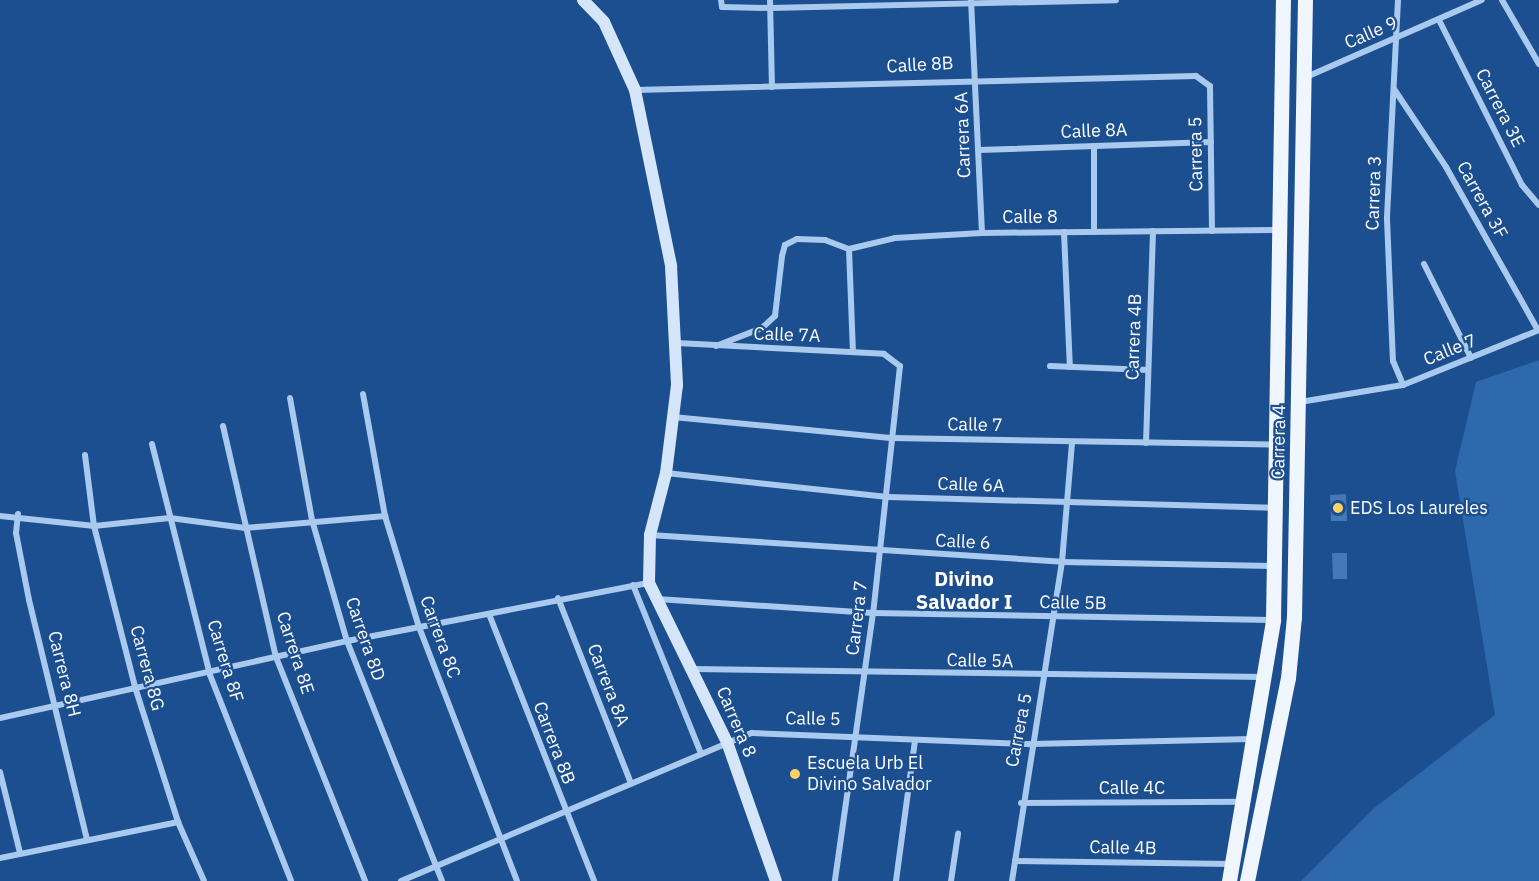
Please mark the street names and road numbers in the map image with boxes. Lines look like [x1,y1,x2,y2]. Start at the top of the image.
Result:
street label: Calle 9 [1341,12,1401,54]
street label: Calle 8B [886,52,954,78]
street label: Carrera 3E [1471,65,1529,151]
street label: Carrera 6A [951,91,975,179]
street label: Carrera 5 [1185,116,1207,192]
street label: Calle 8A [1060,119,1128,143]
street label: Carrera 3 [1362,155,1386,231]
street label: Carrera 3F [1452,158,1512,242]
street label: Calle 8 [1002,206,1058,228]
street label: Carrera 4B [1122,293,1146,381]
street label: Calle 7A [753,323,821,347]
street label: Calle 7 [1420,330,1480,370]
street label: Carrera 4 [1268,404,1290,480]
street label: Calle 7 [947,414,1003,436]
street label: Calle 6A [937,473,1005,497]
street label: Calle 6 [935,530,991,554]
street label: Carrera 7 [842,579,872,657]
street label: Calle 5B [1039,592,1107,614]
street label: Carrera 8C [415,593,465,681]
street label: Carrera 8D [341,594,389,684]
street label: Carrera 8E [272,609,318,697]
street label: Carrera 8F [202,617,248,705]
street label: Carrera 8G [125,623,169,713]
street label: Carrera 8H [43,629,85,719]
street label: Carrera 8A [582,641,634,729]
street label: Calle 5A [946,650,1014,672]
street label: Carrera 8 [711,683,761,761]
street label: Carrera 5 [1001,691,1037,769]
street label: Carrera 8B [528,699,580,787]
street label: Calle 5 [785,708,841,730]
street label: Calle 4C [1099,777,1165,799]
street label: Calle 4B [1089,837,1157,859]

